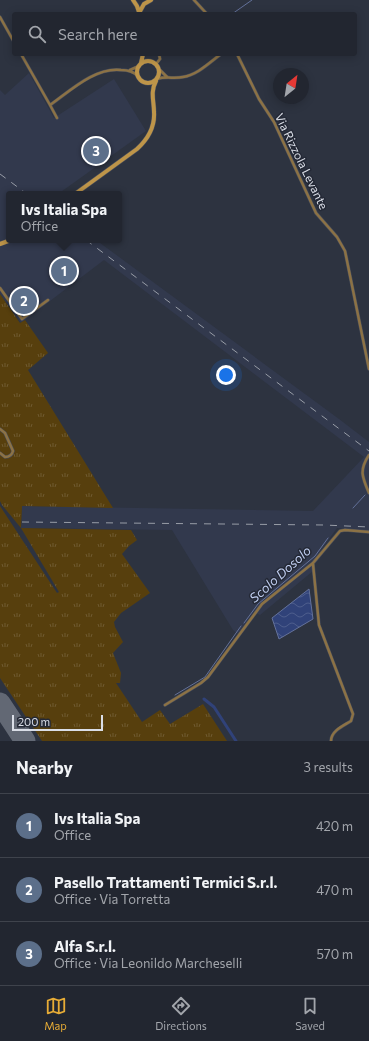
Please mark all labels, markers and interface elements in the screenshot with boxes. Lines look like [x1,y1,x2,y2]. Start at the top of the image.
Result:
search box [12,12,357,56]
icon: search [26,23,48,45]
text: Search here [58,25,137,43]
north arrow [273,68,309,104]
street label: Via Rizzola Levante [273,111,331,211]
pin: 3 [83,136,109,166]
popup [6,191,122,243]
text: Ivs Italia Spa [21,200,107,218]
text: Office [21,218,58,234]
pin: 1 [51,256,77,286]
pin: 2 [11,286,37,316]
your location [216,365,236,385]
water label: Scolo Dosolo [246,542,314,606]
scale bar [12,713,103,732]
text: 200 m [18,715,50,728]
text: Nearby [16,757,73,778]
text: 3 results [304,759,353,775]
text: Ivs Italia Spa [54,809,140,827]
text: 1 [26,818,32,834]
text: 420 m [316,818,353,834]
text: Office [54,827,91,843]
text: Pasello Trattamenti Termici S.r.l. [54,873,278,891]
text: 2 [25,882,33,898]
text: 470 m [316,882,353,898]
text: Office · Via Torretta [54,891,170,907]
text: Alfa S.r.l. [54,937,116,955]
text: 3 [25,946,33,962]
text: 570 m [316,946,353,962]
text: Office · Via Leonildo Marcheselli [54,955,242,971]
tab: Map [44,995,67,1032]
tab: Directions [155,995,207,1032]
tab: Saved [295,995,325,1032]

